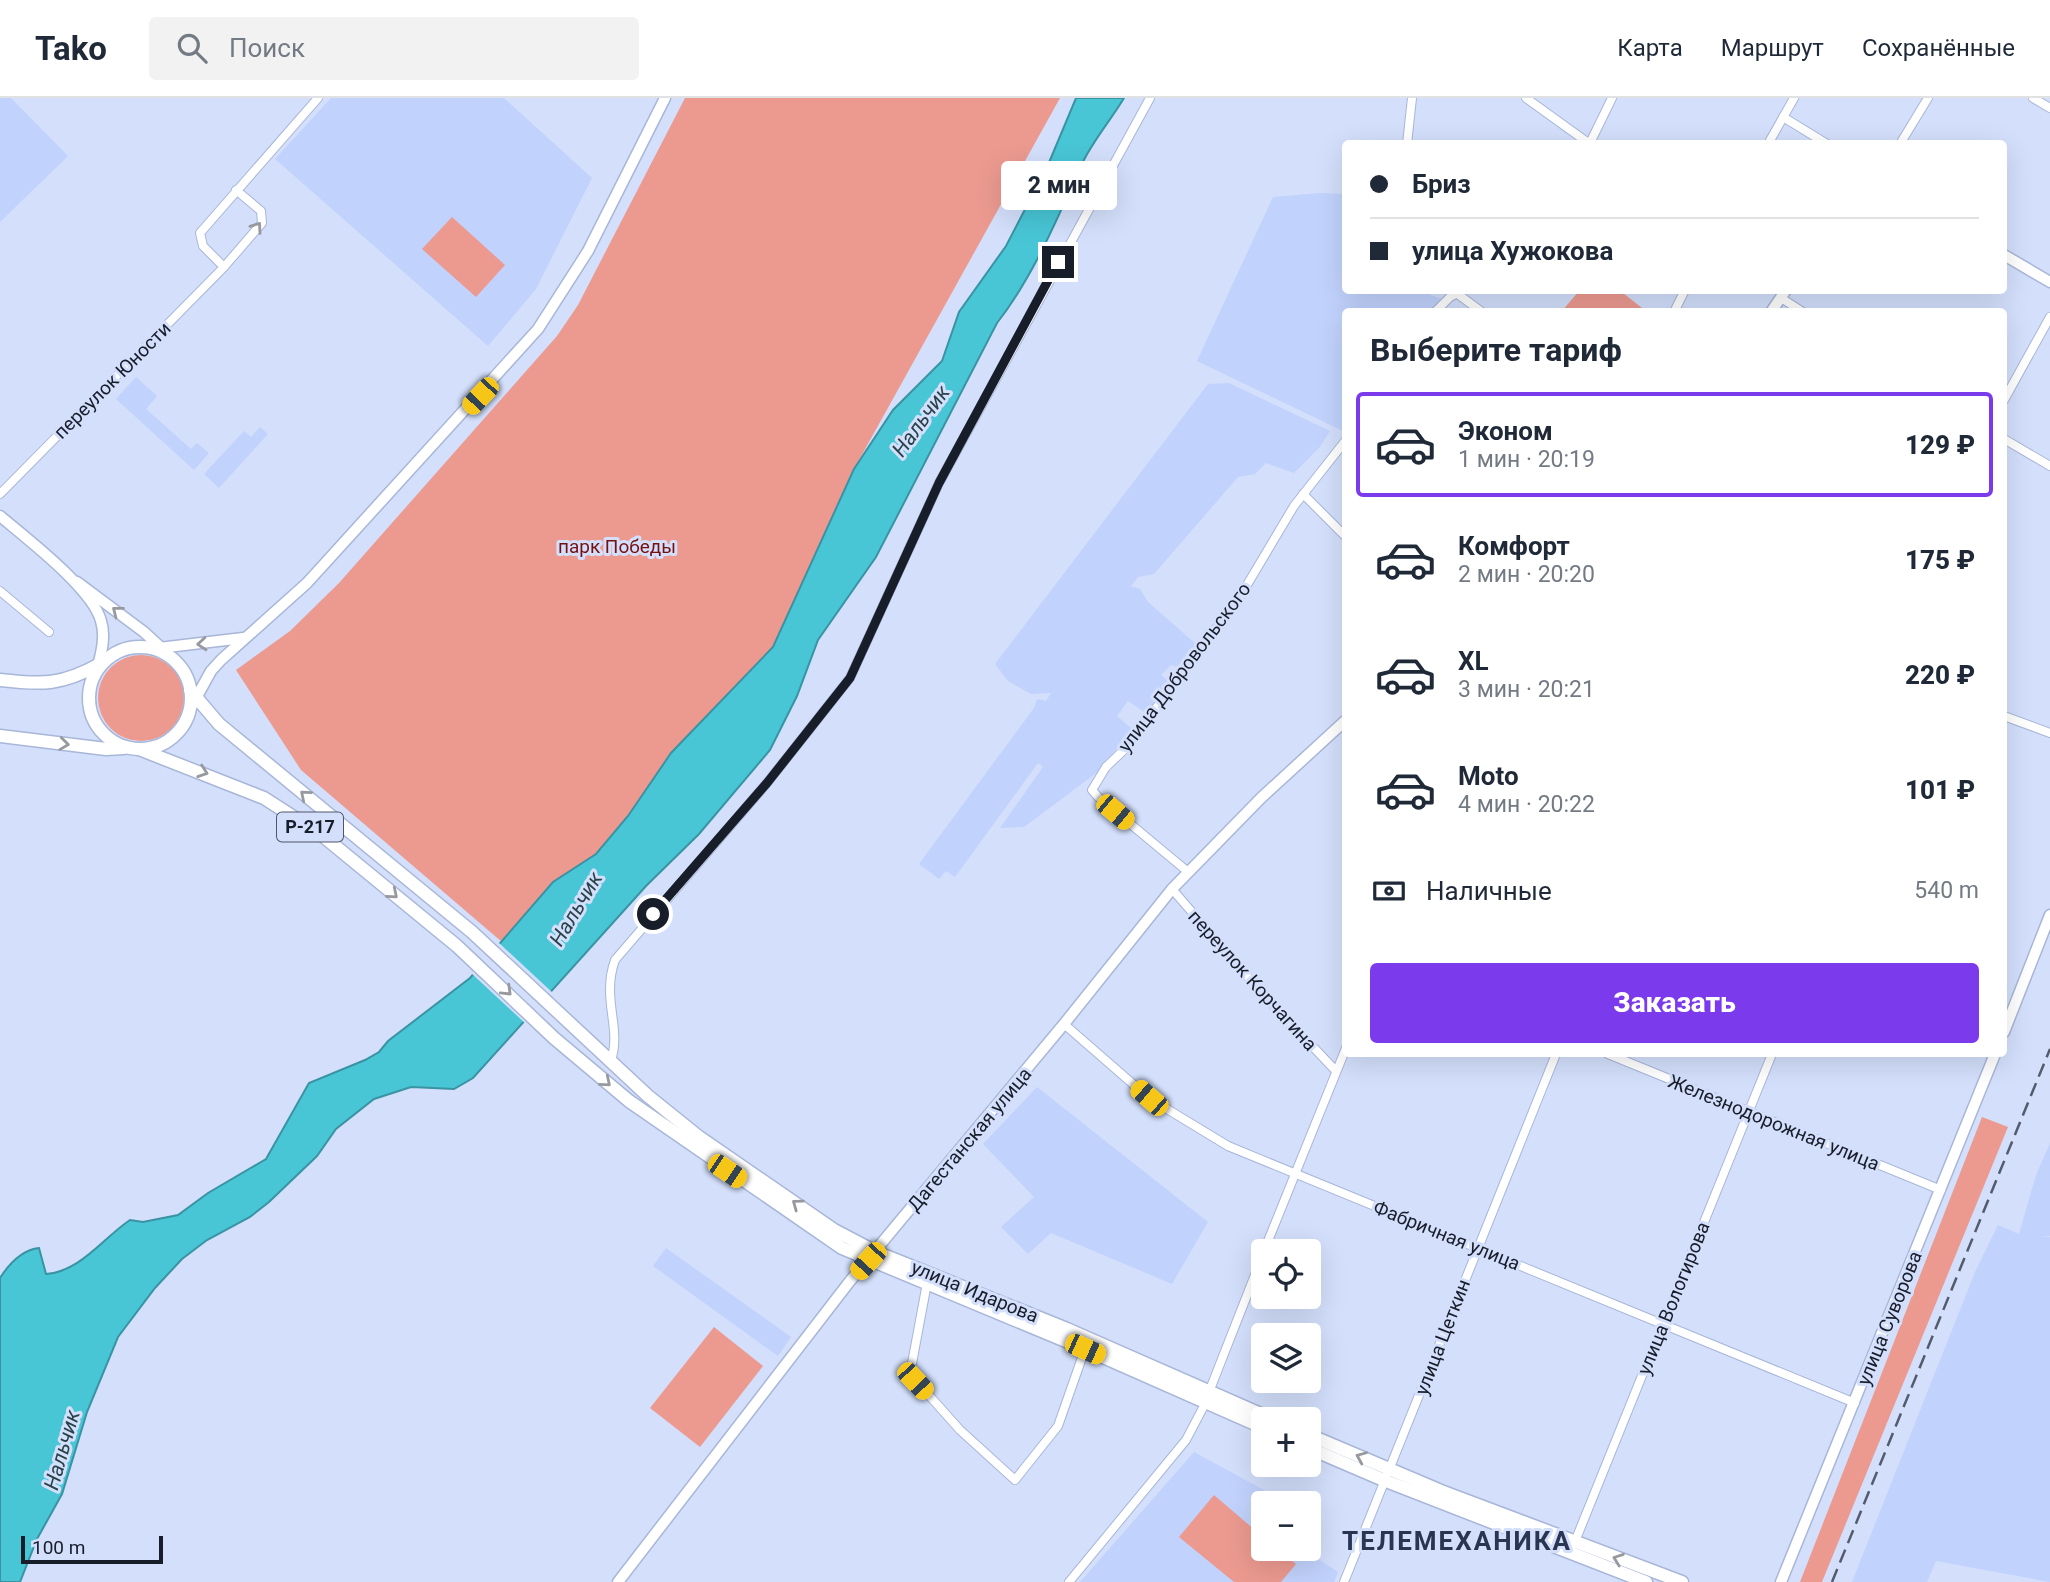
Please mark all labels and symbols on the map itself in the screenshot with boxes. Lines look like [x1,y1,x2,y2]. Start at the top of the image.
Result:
callout: 2 мин [1000,160,1116,209]
one-way arrow [249,222,261,235]
route end [1042,246,1074,278]
street label: переулок Юности [49,317,176,444]
car [458,373,503,419]
water label: Нальчик [887,380,955,461]
park label: парк Победы [558,535,676,558]
street label: улица Добровольского [1113,578,1256,757]
one-way arrow [113,607,125,620]
one-way arrow [196,636,207,651]
one-way arrow [58,736,70,751]
one-way arrow [196,764,208,778]
car [1093,790,1138,834]
one-way arrow [301,791,313,804]
road number: Р-217 [277,812,343,842]
water label: Нальчик [545,867,608,950]
one-way arrow [384,886,397,898]
route start [637,898,669,930]
street label: переулок Корчагина [1183,905,1322,1055]
one-way arrow [499,982,512,995]
street label: Дагестанская улица [903,1063,1036,1216]
street label: Железнодорожная улица [1665,1070,1883,1175]
one-way arrow [598,1074,611,1086]
car [1127,1076,1172,1120]
car [704,1151,751,1191]
street label: Фабричная улица [1370,1196,1523,1275]
one-way arrow [792,1200,805,1212]
street label: улица Вологирова [1632,1218,1715,1378]
car [847,1238,890,1284]
street label: улица Суворова [1852,1248,1927,1389]
street label: улица Идарова [908,1255,1042,1327]
street label: улица Цеткин [1410,1276,1475,1398]
car [1062,1331,1109,1367]
car [893,1358,938,1404]
water label: Нальчик [39,1406,85,1493]
one-way arrow [1356,1452,1368,1466]
district label: ТЕЛЕМЕХАНИКА [1342,1526,1572,1556]
scale bar [21,1533,163,1565]
one-way arrow [1612,1554,1624,1568]

